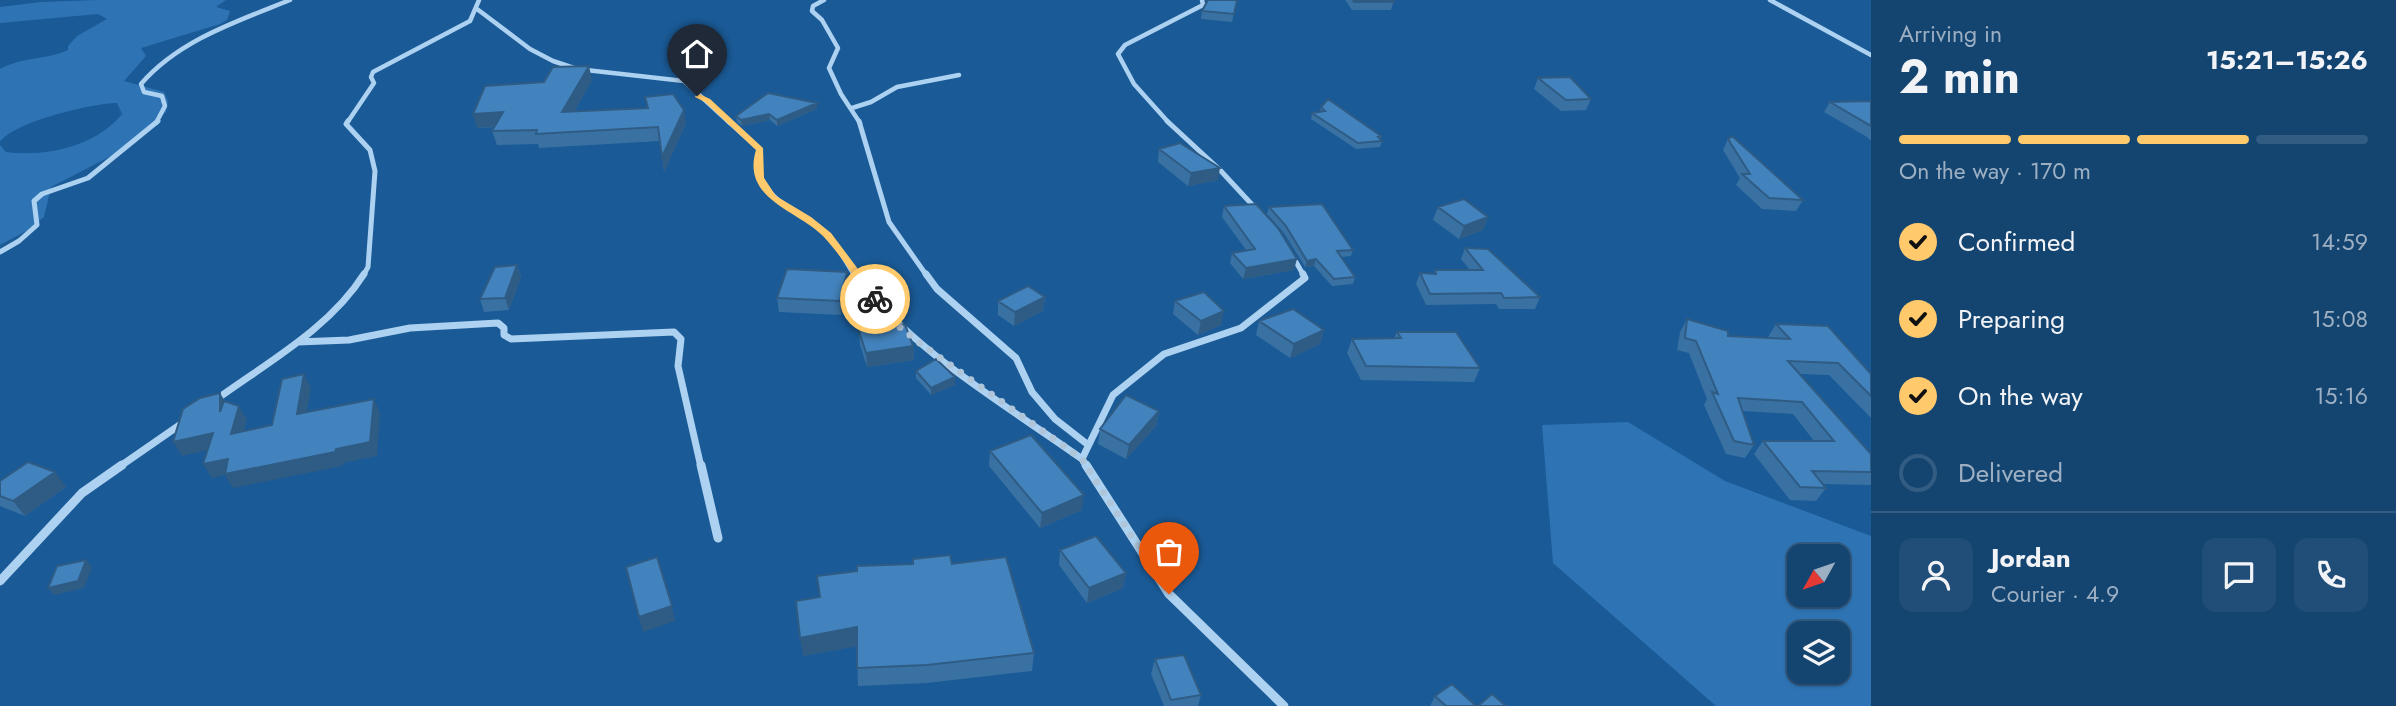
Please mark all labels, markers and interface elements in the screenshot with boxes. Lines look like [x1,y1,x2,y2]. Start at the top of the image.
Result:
text: Arriving in [1899,17,2002,51]
pin [667,24,727,96]
icon: home [678,35,716,73]
text: 15:21–15:26 [2206,41,2368,79]
text: 2 min [1899,44,2020,110]
text: On the way · 170 m [1899,154,2091,188]
icon: check [1899,223,1937,261]
text: Confirmed [1958,223,2075,261]
text: 14:59 [2311,225,2368,259]
courier [840,264,910,334]
icon: bike [856,280,894,318]
icon: check [1899,300,1937,338]
text: Preparing [1958,300,2065,338]
text: 15:08 [2311,302,2368,336]
icon: check [1899,377,1937,415]
text: On the way [1958,377,2083,415]
text: 15:16 [2314,379,2368,413]
text: Delivered [1958,454,2063,492]
pin [1139,522,1199,594]
icon: bag [1150,533,1188,571]
button: person [1899,538,1973,612]
button: chat [2202,538,2276,612]
button: phone [2294,538,2368,612]
text: Jordan [1991,539,2071,577]
north arrow [1787,544,1850,607]
map controls [1787,544,1850,684]
text: Courier · 4.9 [1991,577,2119,611]
button: layers [1787,621,1850,684]

